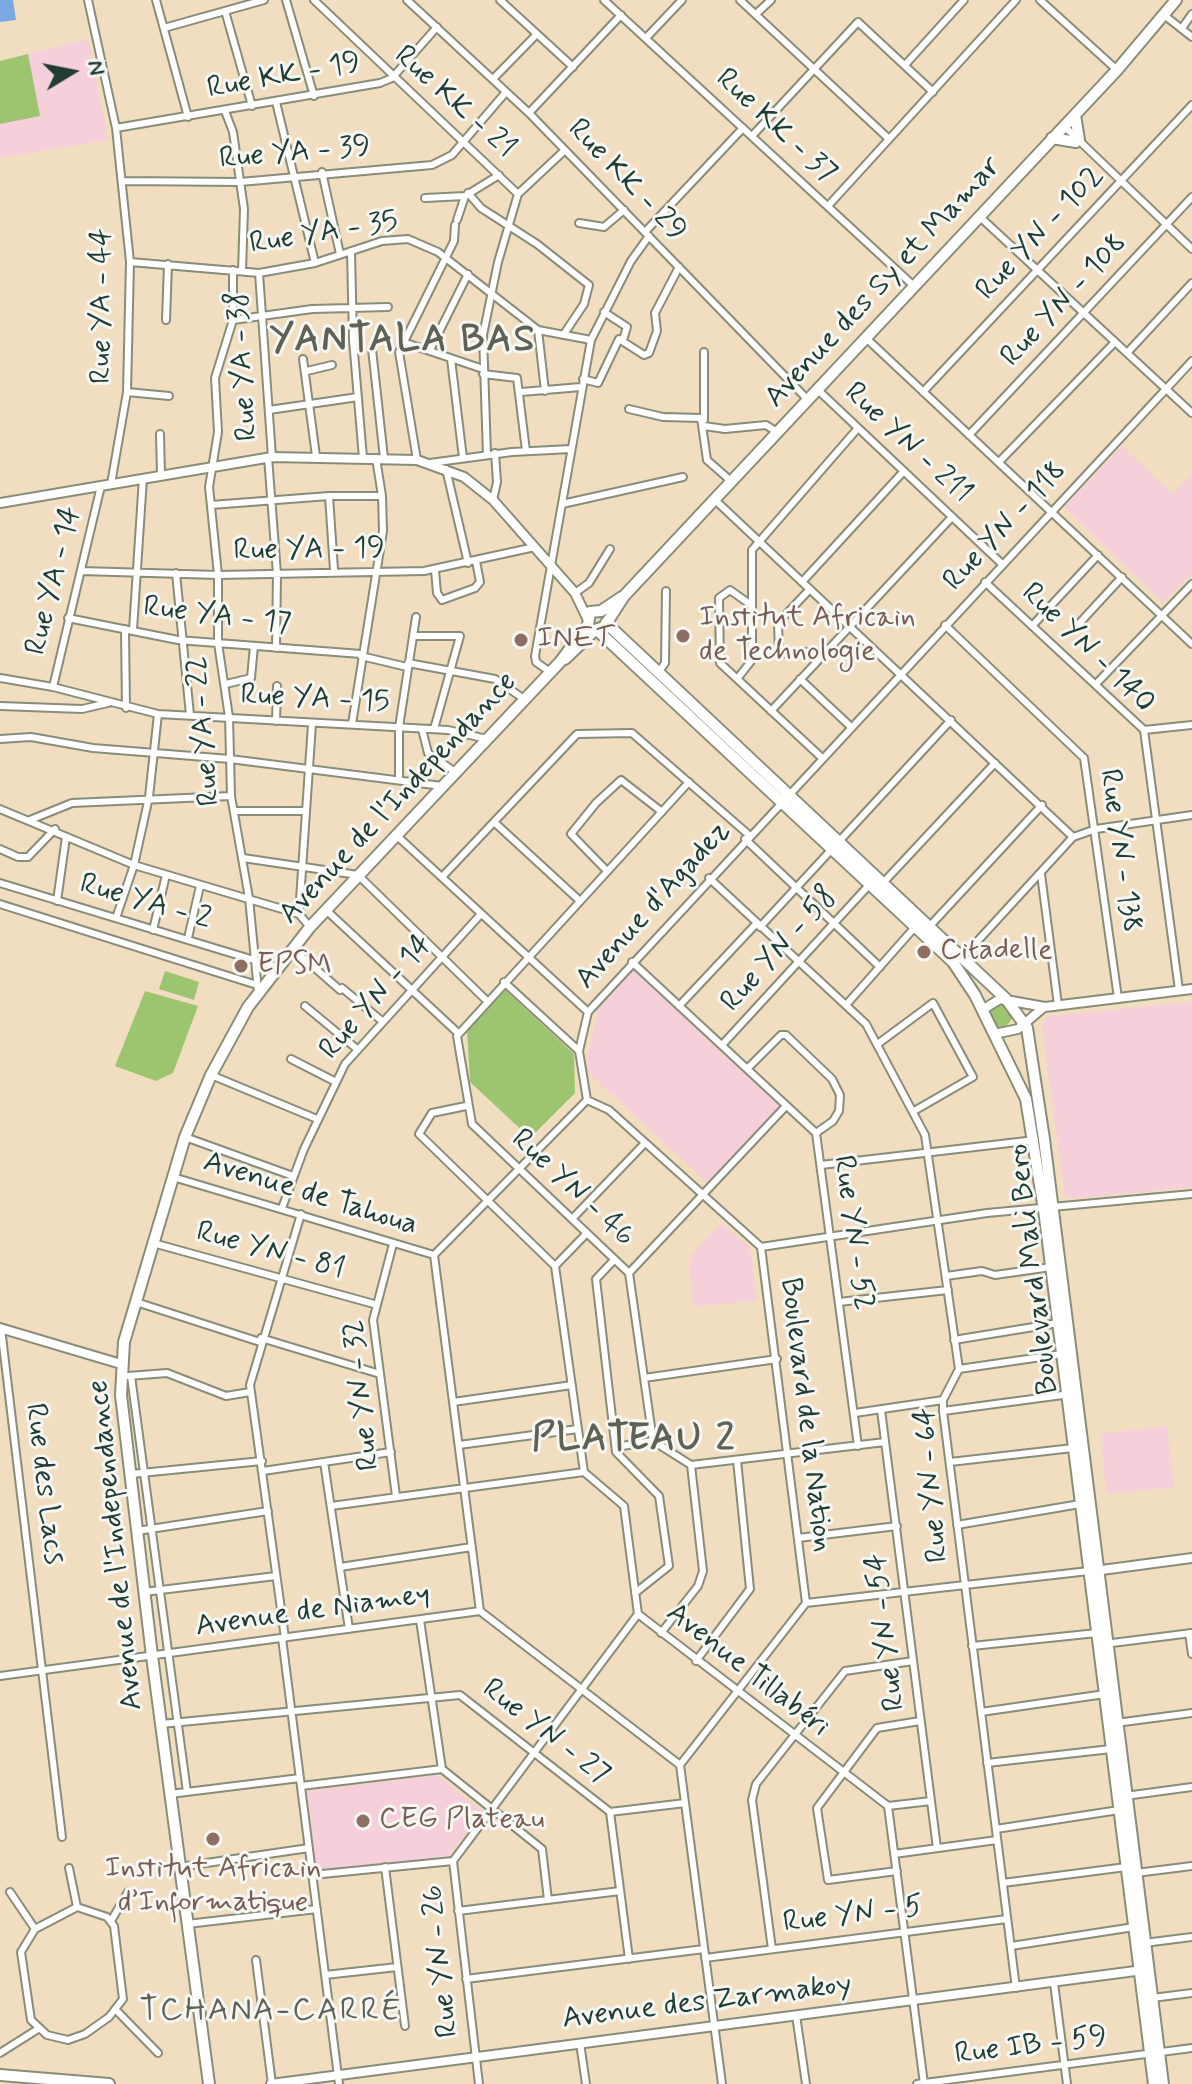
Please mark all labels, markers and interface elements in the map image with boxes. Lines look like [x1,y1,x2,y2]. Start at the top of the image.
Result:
north arrow [32,32,112,112]
street label: Rue KK - 21 [386,39,522,167]
street label: Rue KK - 19 [205,46,363,108]
text: N [81,58,111,77]
street label: Rue KK - 37 [707,62,843,192]
street label: Rue KK - 29 [559,112,693,250]
street label: Rue YA - 39 [218,129,372,179]
street label: Avenue des Sy et Mamar [758,150,1010,416]
street label: Rue YN - 102 [970,159,1112,309]
street label: Rue YA - 35 [247,205,401,263]
street label: Rue YN - 108 [994,227,1136,375]
street label: Rue YA - 44 [85,228,121,384]
street label: Rue YA - 38 [221,290,267,442]
district label: YANTALA BAS [269,319,537,365]
street label: Rue YN - 211 [836,376,978,512]
street label: Rue YN - 118 [937,454,1075,600]
street label: Rue YA - 14 [19,503,91,659]
street label: Rue YA - 19 [233,532,385,570]
street label: Rue YN - 140 [1013,576,1161,722]
street label: Rue YA - 17 [141,590,293,644]
place label: Institut Africain de Technologie [699,601,916,672]
place label: INET [537,622,614,658]
marker: Institut Africain de Technologie [674,627,692,645]
marker: INET [512,631,530,649]
street label: Rue YA - 22 [181,654,229,808]
street label: Avenue de l'Independance [273,665,525,933]
street label: Rue YA - 15 [239,678,391,722]
street label: Rue YN - 138 [1090,767,1148,935]
street label: Avenue d'Agadez [569,814,739,998]
street label: Rue YA - 2 [75,867,215,939]
street label: Rue YN - 58 [714,880,846,1020]
street label: Rue YN - 14 [313,928,441,1068]
place label: Citadelle [940,934,1053,970]
marker: Citadelle [915,943,933,961]
place label: EPSM [257,948,332,984]
marker: EPSM [232,957,250,975]
street label: Rue YN - 46 [503,1123,641,1255]
street label: Boulevard Mali Bero [1002,1142,1068,1396]
street label: Avenue de Tahoua [199,1145,421,1245]
street label: Rue YN - 52 [823,1153,881,1313]
street label: Rue YN - 81 [192,1215,348,1289]
street label: Boulevard de la Nation [770,1276,840,1554]
street label: Rue YN - 32 [337,1318,389,1472]
street label: Avenue de l'Independance [82,1378,152,1712]
street label: Rue des Lacs [15,1401,71,1567]
street label: Rue YN - 64 [908,1406,958,1564]
district label: PLATEAU 2 [527,1418,741,1464]
street label: Rue YN - 54 [859,1551,915,1713]
street label: Avenue de Niamey [193,1578,433,1646]
street label: Avenue Tillabéri [658,1596,836,1746]
street label: Rue YN - 27 [474,1672,616,1794]
place label: CEG Plateau [379,1803,545,1839]
marker: CEG Plateau [354,1812,372,1830]
marker: Institut Africain d’Informatique [204,1830,222,1848]
place label: Institut Africain d’Informatique [105,1852,321,1922]
street label: Rue YN - 26 [416,1883,468,2039]
street label: Rue YN - 5 [781,1890,925,1942]
street label: Avenue des Zarmakoy [560,1967,854,2039]
district label: TCHANA-CARRÉ [140,1993,402,2031]
street label: Rue IB - 59 [953,2020,1109,2074]

